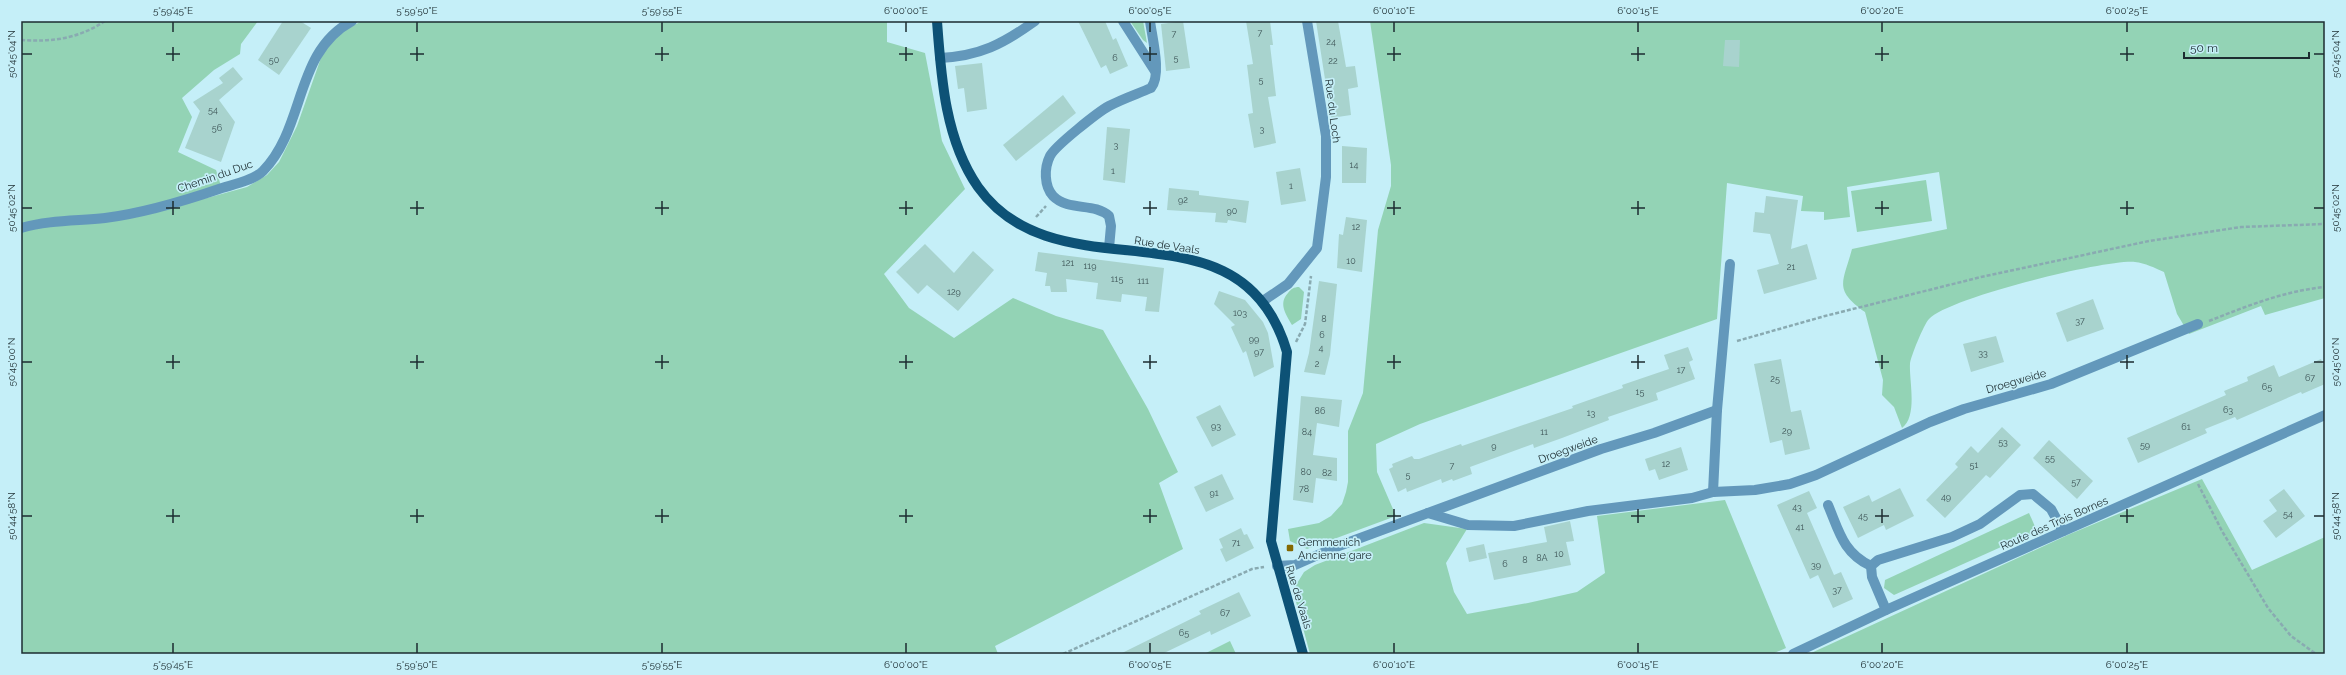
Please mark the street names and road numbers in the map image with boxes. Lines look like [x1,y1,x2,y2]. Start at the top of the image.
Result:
street label: Rue du Loch [1322,78,1343,144]
street label: Chemin du Duc [176,158,255,195]
street label: Rue de Vaals [1133,234,1200,257]
street label: Droegweide [1984,367,2048,396]
street label: Droegweide [1537,433,1600,466]
street label: Route des Trois Bornes [1998,494,2110,553]
street label: Rue de Vaals [1283,564,1314,631]

